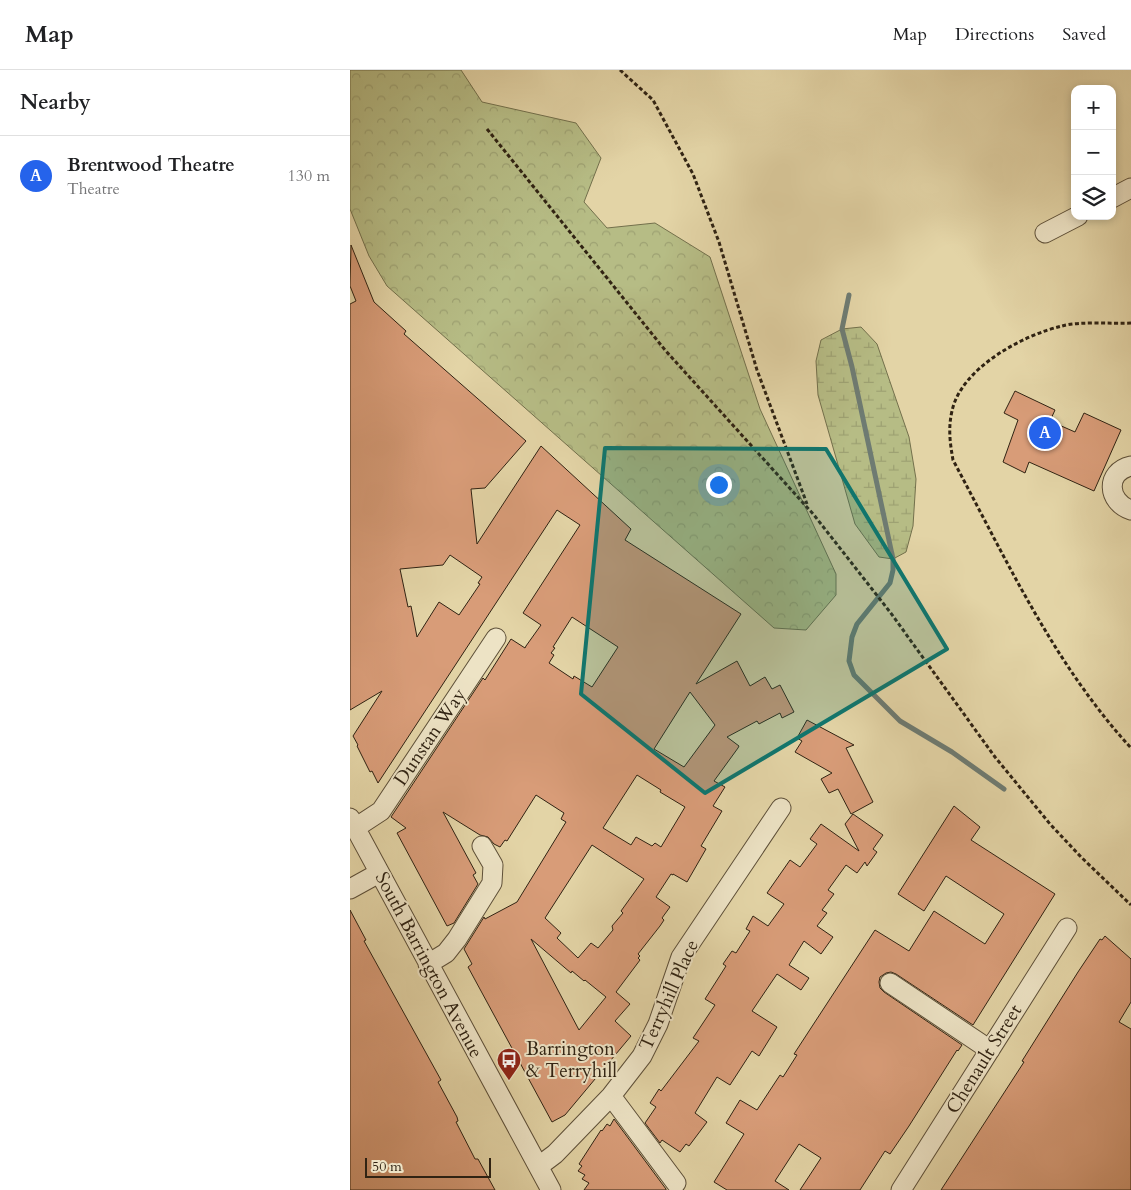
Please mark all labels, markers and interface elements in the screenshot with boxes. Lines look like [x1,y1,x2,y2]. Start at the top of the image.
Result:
text: Map [25,18,74,51]
text: Map [893,22,927,47]
text: Directions [955,22,1034,47]
text: Saved [1062,22,1106,47]
map controls [1071,85,1116,220]
button: + [1071,85,1116,130]
text: Nearby [20,88,91,117]
button: − [1071,130,1116,175]
text: Brentwood Theatre [67,152,235,178]
text: A [30,165,42,187]
text: 130 m [288,165,330,187]
button: layers [1071,175,1116,220]
text: Theatre [67,178,120,200]
pin: A [1029,414,1061,452]
your location [706,472,732,498]
street label: Dunstan Way [388,683,472,791]
street label: South Barrington Avenue [369,867,489,1063]
street label: Terryhill Place [633,936,705,1054]
street label: Chenault Street [940,999,1028,1119]
place label: Barrington & Terryhill [526,1036,617,1084]
bus stop icon: Barrington & Terryhill [496,1047,522,1081]
scale bar [365,1155,491,1178]
text: 50 m [372,1157,402,1176]

